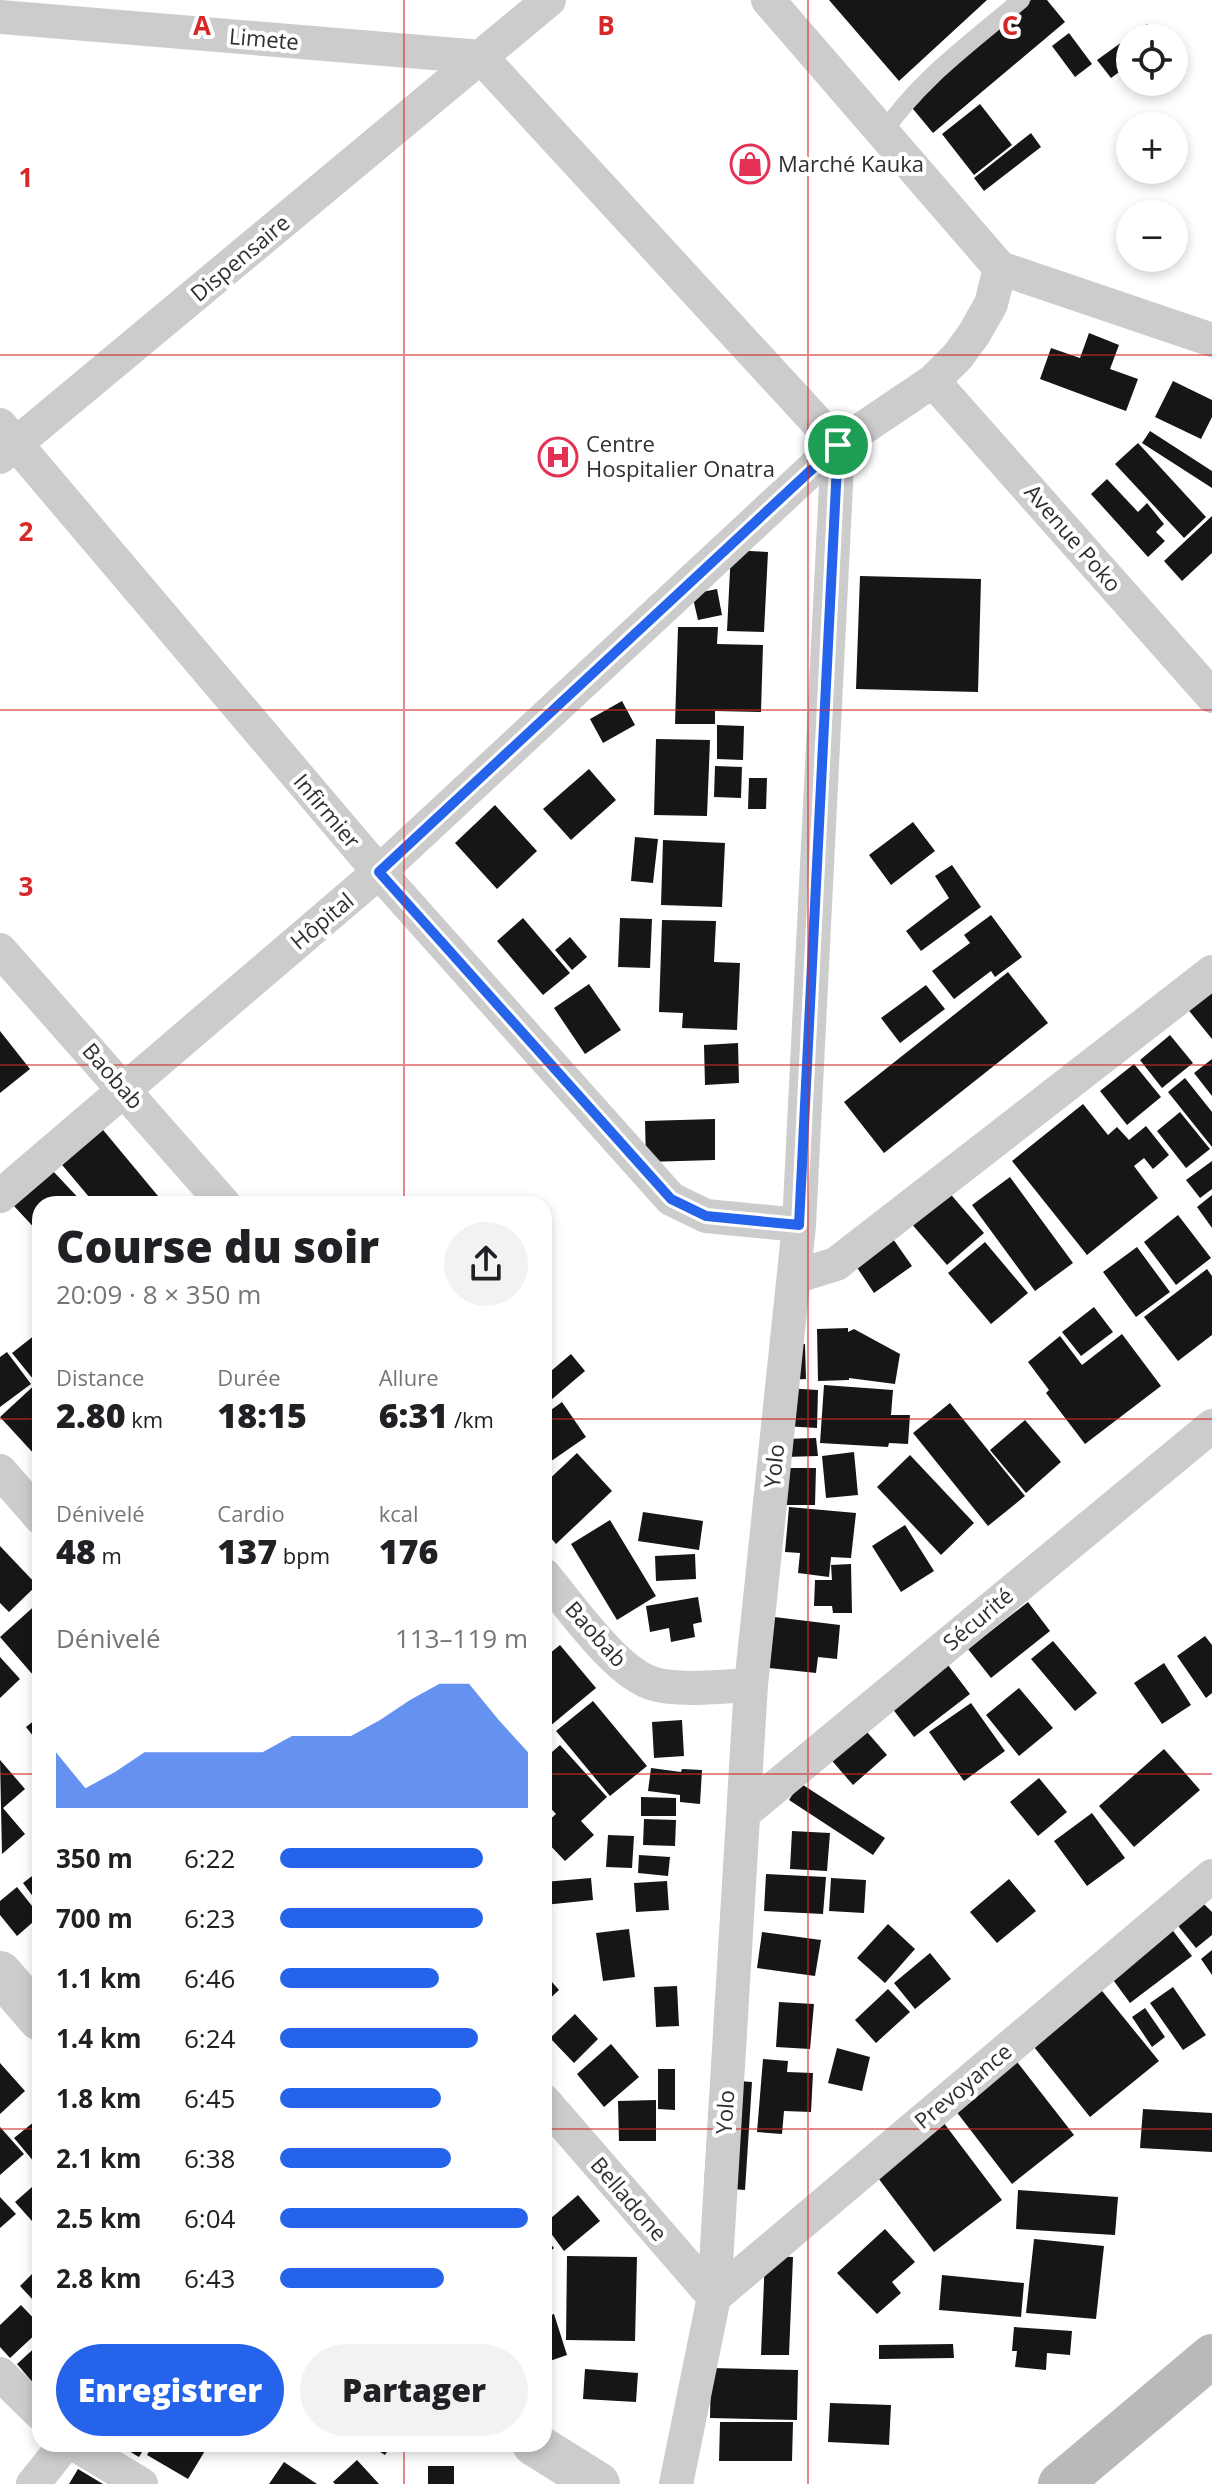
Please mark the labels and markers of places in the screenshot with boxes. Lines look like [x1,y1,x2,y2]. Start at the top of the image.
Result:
shop icon: Marché Kauka [729,143,771,185]
place label: Marché Kauka [778,148,924,178]
pin [804,411,872,479]
place label: Centre Hospitalier Onatra [586,428,775,483]
hospital icon: Centre Hospitalier Onatra [537,436,579,478]

